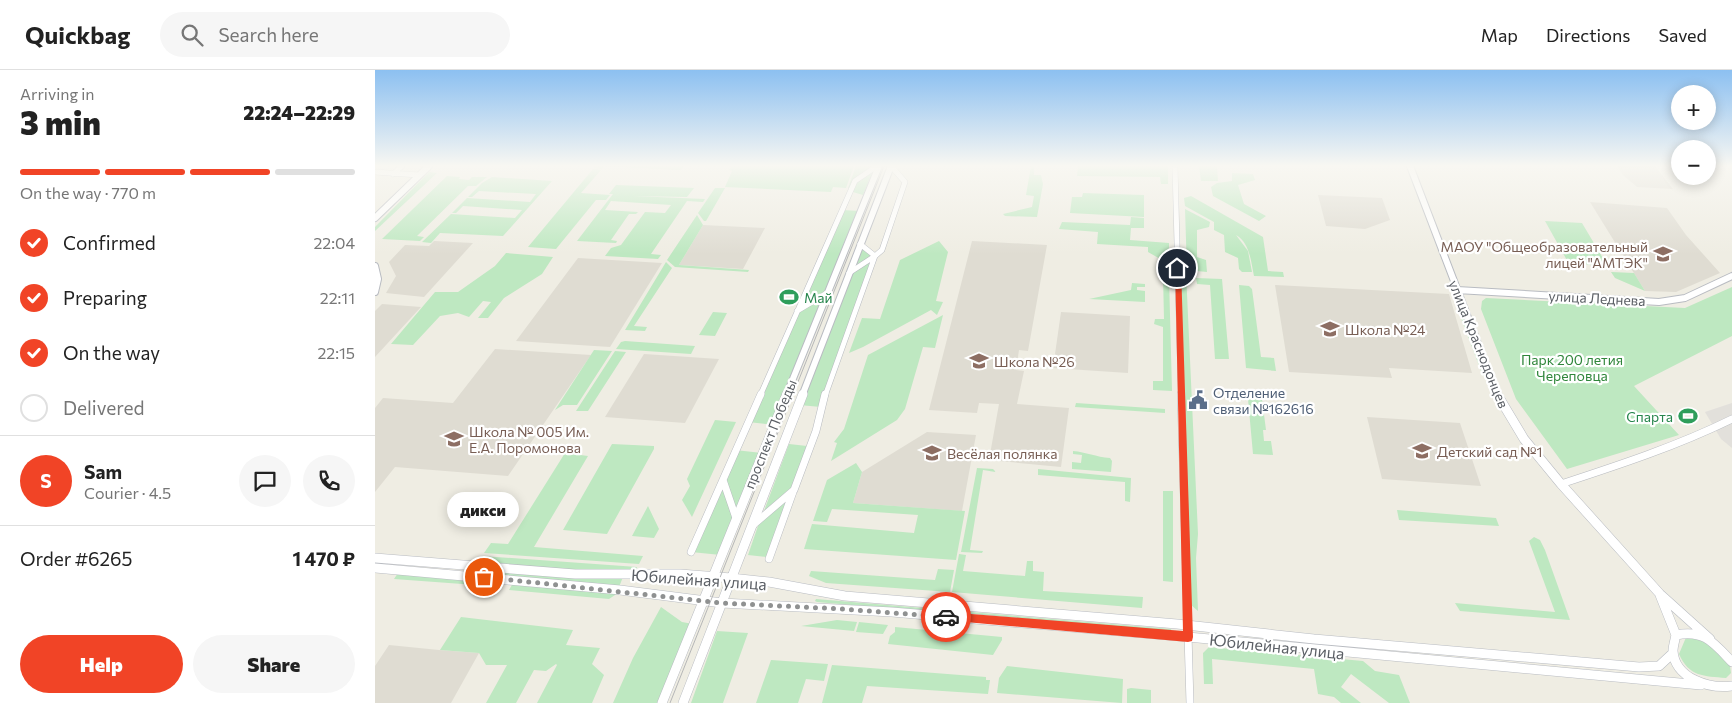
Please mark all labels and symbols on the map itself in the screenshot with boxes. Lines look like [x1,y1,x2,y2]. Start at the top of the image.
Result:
place label: МАОУ "Общеобразовательный лицей "АМТЭК" [1441,238,1648,271]
school or university icon: МАОУ "Общеобразовательный лицей "АМТЭК" [1652,243,1674,265]
pin [1156,247,1198,289]
street label: улица Краснодонцев [1446,278,1512,410]
sports icon: Май [778,286,800,308]
street label: улица Леднева [1548,287,1646,309]
place label: Май [804,289,833,306]
school or university icon: Школа №24 [1319,318,1341,340]
place label: Школа №24 [1345,321,1426,338]
school or university icon: Школа №26 [968,350,990,372]
park label: Парк 200 летия Череповца [1521,351,1623,384]
place label: Школа №26 [994,353,1075,370]
street label: проспект Победы [740,377,800,491]
place label: Отделение связи №162616 [1213,384,1314,417]
public building icon: Отделение связи №162616 [1187,389,1209,411]
sports icon: Спарта [1677,405,1699,427]
place label: Спарта [1626,408,1673,425]
place label: Школа № 005 Им. Е.А. Поромонова [469,423,589,456]
school or university icon: Школа № 005 Им. Е.А. Поромонова [443,428,465,450]
school or university icon: Детский сад №1 [1411,440,1433,462]
school or university icon: Весёлая полянка [921,442,943,464]
place label: Детский сад №1 [1437,443,1542,460]
place label: Весёлая полянка [947,445,1058,462]
callout: дикси [448,492,520,527]
pin [463,556,505,598]
street label: Юбилейная улица [631,565,767,593]
courier [921,592,971,642]
street label: Юбилейная улица [1209,629,1345,663]

